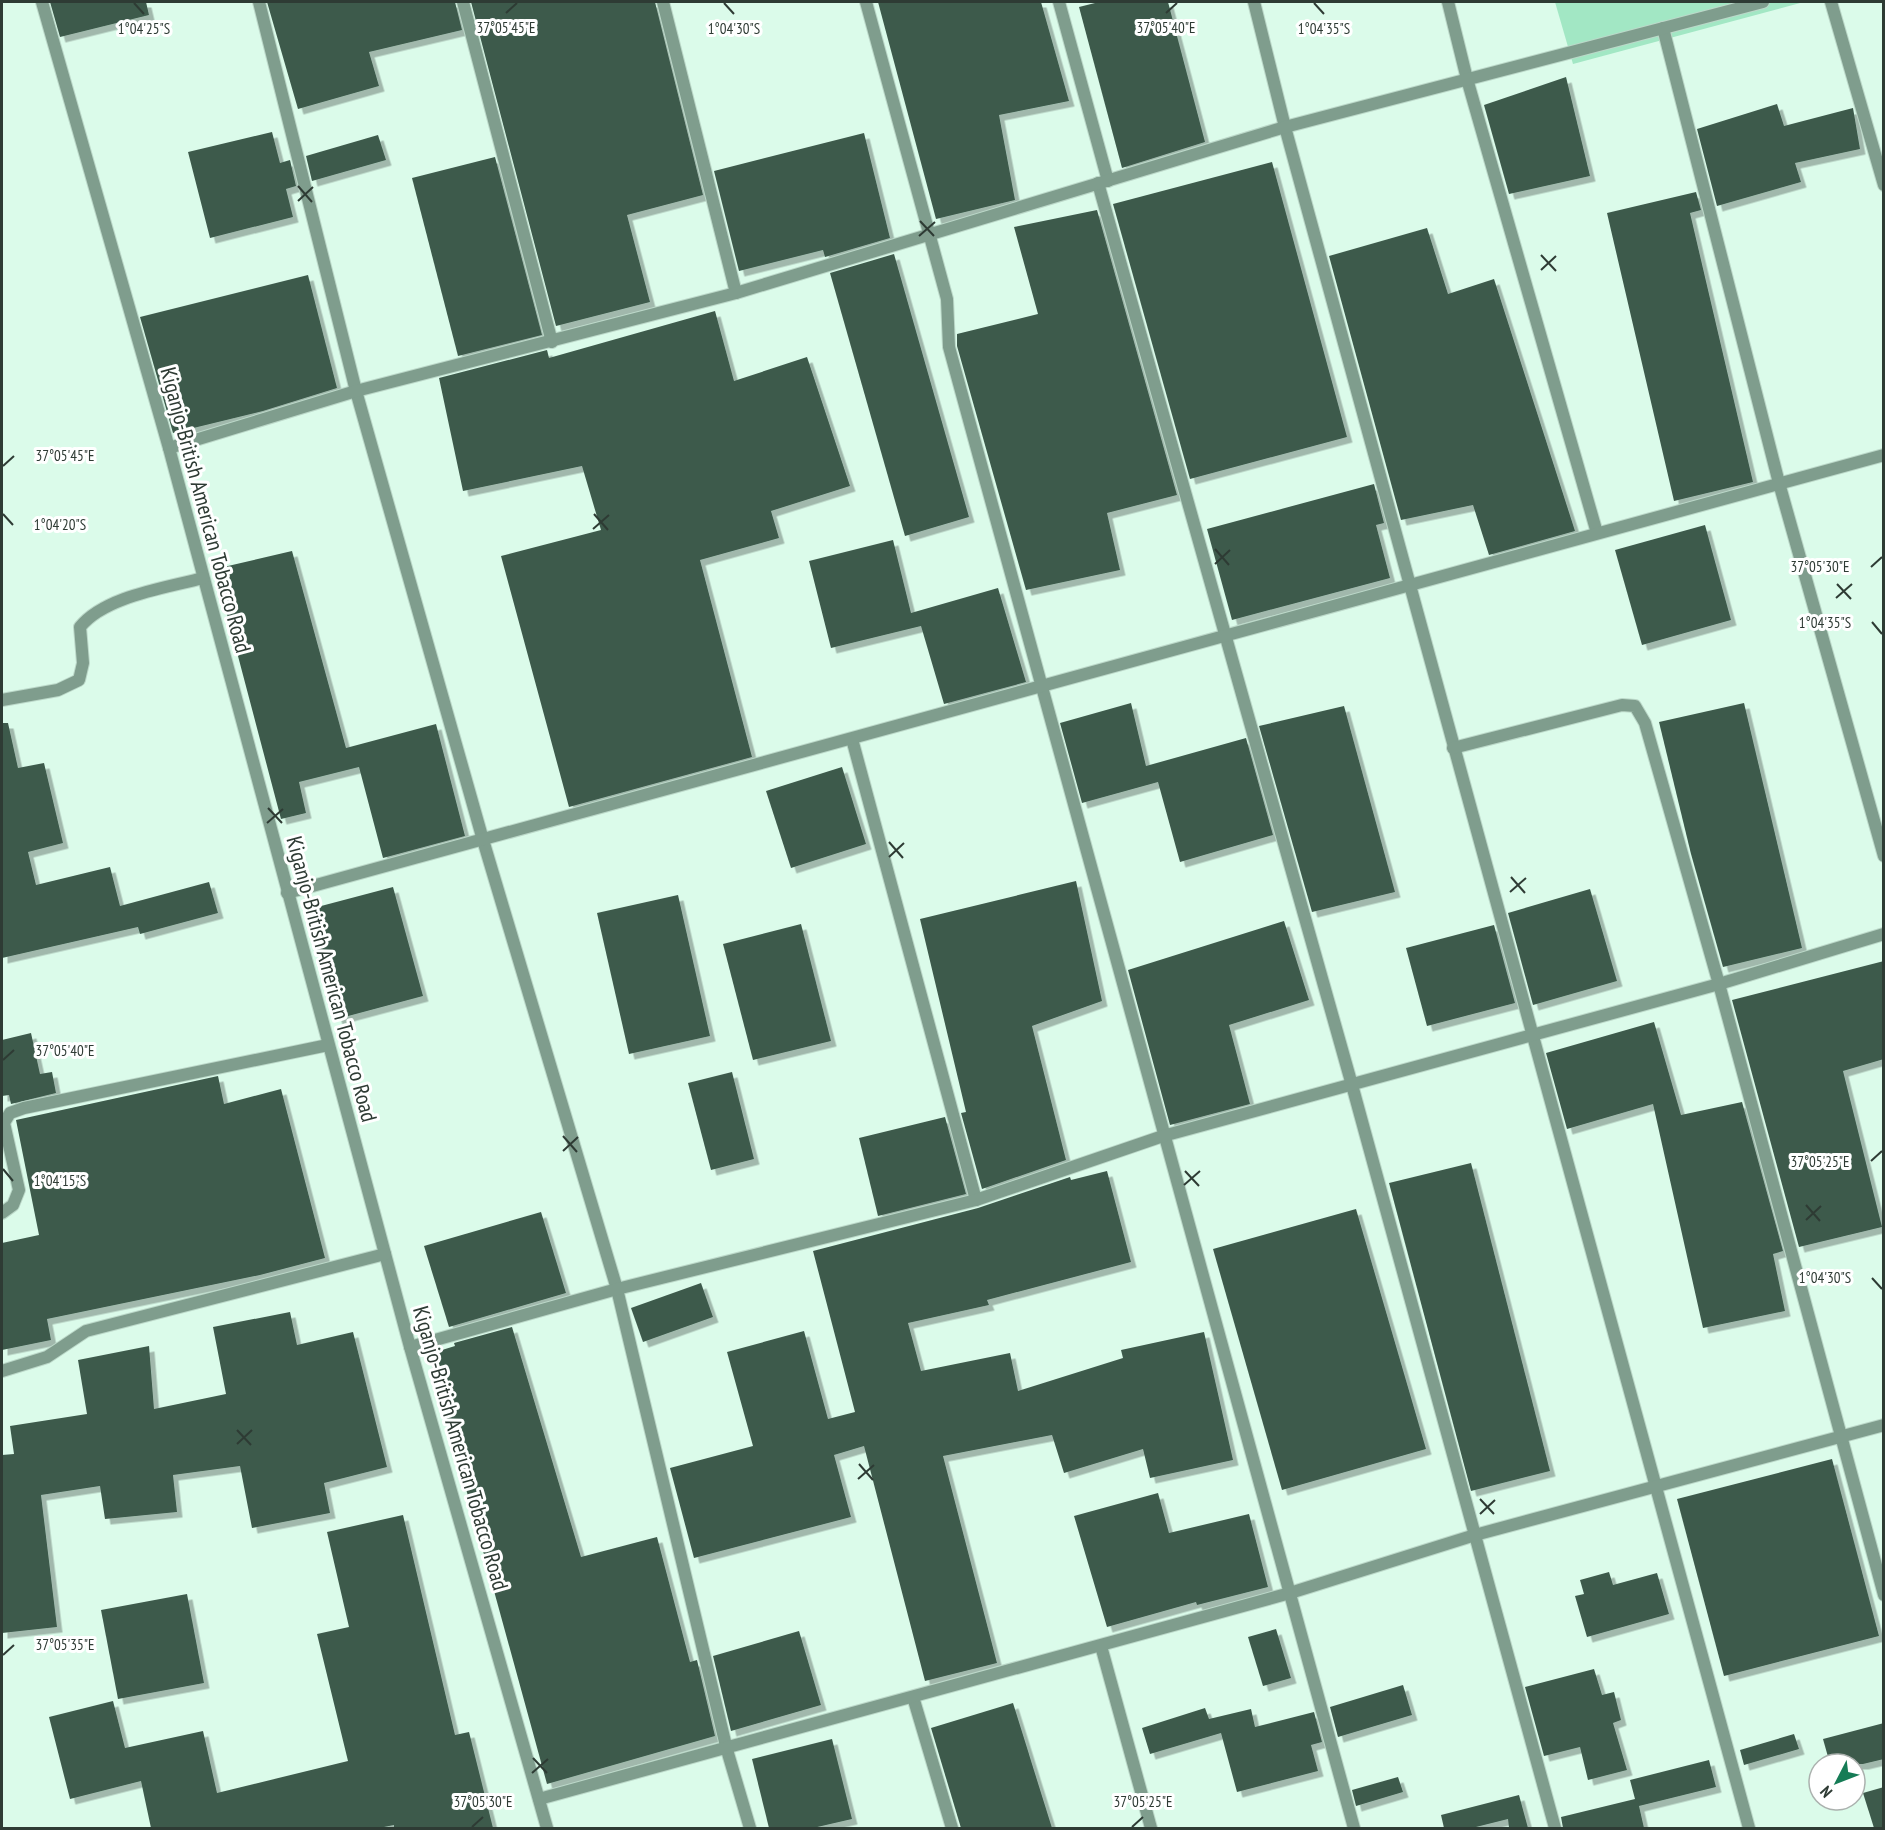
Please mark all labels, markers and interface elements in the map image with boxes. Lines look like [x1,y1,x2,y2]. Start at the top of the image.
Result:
text: 37°05'45"E [476,18,536,37]
text: 37°05'40"E [1136,18,1196,37]
text: 1°04'25"S [118,19,170,38]
text: 1°04'30"S [708,19,760,38]
text: 1°04'35"S [1298,19,1350,38]
street label: Kiganjo-British American Tobacco Road [154,364,258,656]
text: 37°05'45"E [35,446,95,465]
text: 1°04'20"S [34,515,86,534]
text: 37°05'30"E [1790,557,1850,576]
text: 1°04'35"S [1799,613,1851,632]
street label: Kiganjo-British American Tobacco Road [280,833,384,1125]
text: 37°05'40"E [35,1041,95,1060]
text: 37°05'25"E [1790,1152,1850,1171]
text: 1°04'15"S [34,1171,86,1190]
text: 1°04'30"S [1799,1268,1851,1287]
street label: Kiganjo-British American Tobacco Road [407,1303,515,1593]
text: 37°05'35"E [35,1635,95,1654]
north arrow [1807,1752,1867,1812]
text: N [1816,1782,1836,1802]
text: 37°05'30"E [453,1792,513,1811]
text: 37°05'25"E [1113,1792,1173,1811]

